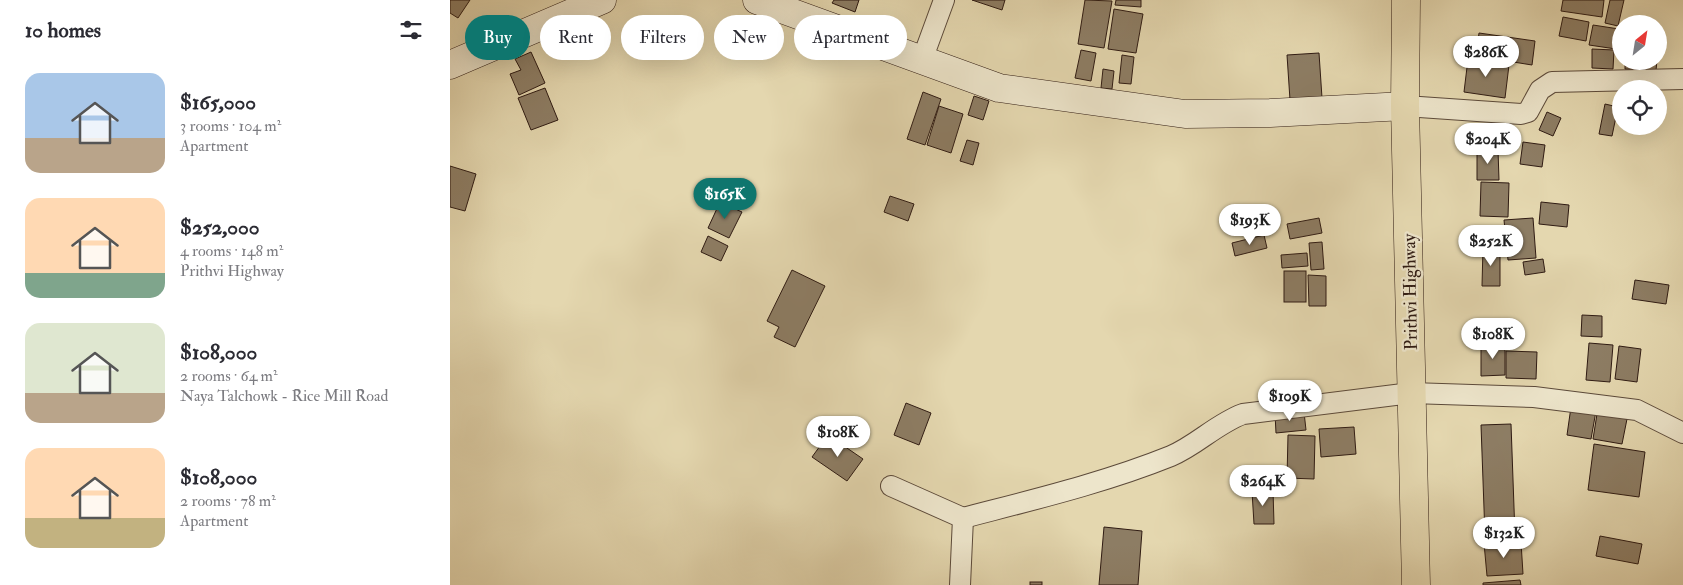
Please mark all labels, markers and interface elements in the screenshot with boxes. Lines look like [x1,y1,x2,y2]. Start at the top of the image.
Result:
chip: Buy [465,15,530,60]
chip: Rent [540,15,611,60]
chip: Filters [621,15,704,60]
chip: New [714,15,784,60]
chip: Apartment [794,15,907,60]
north arrow [1612,15,1668,70]
map controls [1612,15,1667,135]
icon: filters [397,16,425,44]
text: 10 homes [25,17,101,44]
pin: $286K [1451,36,1521,78]
text: $286K [1464,42,1508,62]
button: locate [1612,80,1667,135]
text: $165,000 [180,89,256,116]
icon: home [65,93,125,153]
text: 3 rooms · 104 m² [180,116,281,136]
pin: $204K [1453,122,1523,165]
text: $204K [1465,129,1511,149]
text: Apartment [180,136,248,156]
pin: $165K [690,178,760,220]
text: $165K [705,184,745,204]
pin: $193K [1215,204,1285,246]
text: $193K [1230,210,1270,230]
text: $252,000 [180,214,260,241]
icon: home [65,218,125,278]
pin: $252K [1456,224,1526,267]
text: $252K [1469,231,1513,251]
street label: Prithvi Highway [1398,232,1423,351]
text: 4 rooms · 148 m² [180,241,283,261]
text: Prithvi Highway [180,261,284,281]
pin: $108K [1458,318,1528,360]
text: $108K [1472,324,1514,344]
text: $108,000 [180,339,257,366]
icon: home [65,343,125,403]
text: 2 rooms · 64 m² [180,366,278,386]
pin: $109K [1255,380,1325,422]
text: Naya Talchowk - Rice Mill Road [180,386,388,406]
text: $109K [1269,386,1311,406]
pin: $108K [803,416,873,458]
text: $108K [817,422,859,442]
text: $108,000 [180,464,257,491]
pin: $264K [1228,464,1298,507]
icon: home [65,468,125,528]
text: $264K [1240,471,1286,491]
text: 2 rooms · 78 m² [180,491,276,511]
text: Apartment [180,511,248,531]
pin: $132K [1469,516,1539,559]
text: $132K [1484,523,1524,543]

